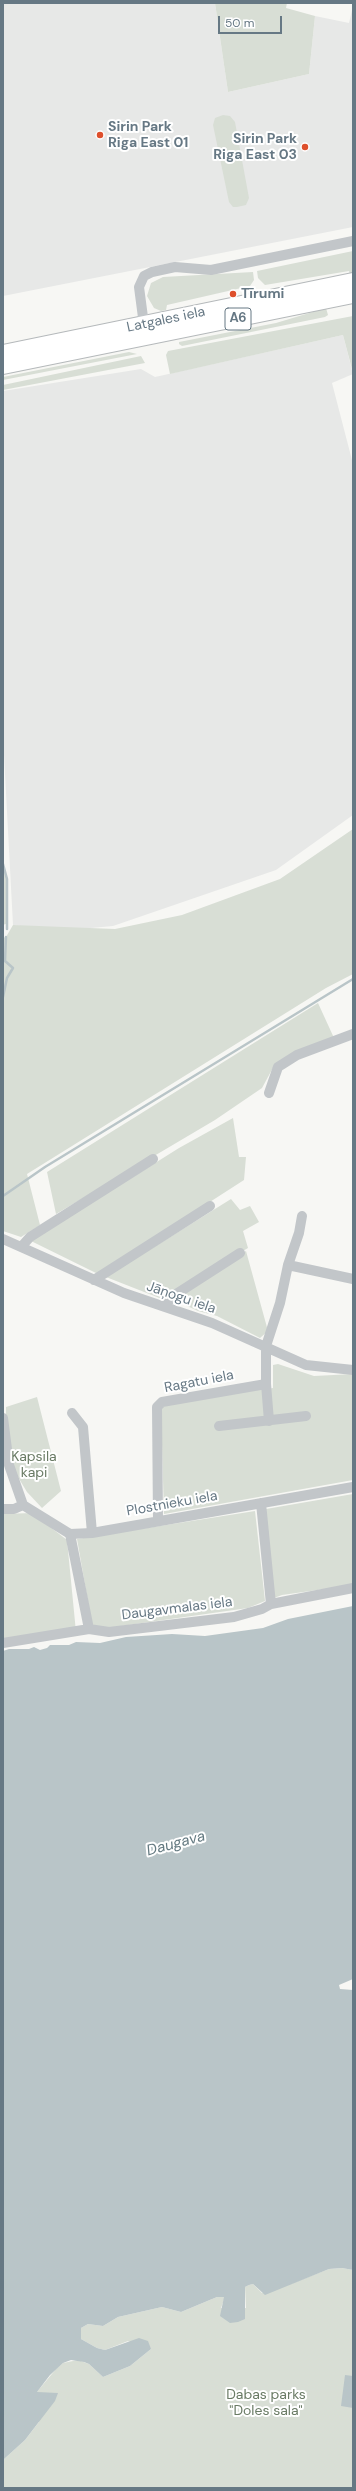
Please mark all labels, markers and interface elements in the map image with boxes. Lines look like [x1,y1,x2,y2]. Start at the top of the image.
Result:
scale bar [220,8,284,34]
text: 50 m [225,15,254,31]
place label: Sirin Park Riga East 01 [108,119,188,152]
marker: Sirin Park Riga East 01 [95,130,105,140]
place label: Sirin Park Riga East 03 [213,131,297,164]
marker: Sirin Park Riga East 03 [300,142,310,152]
place label: Tīrumi [241,286,284,302]
marker: Tīrumi [228,289,238,299]
street label: Latgales iela [125,304,207,336]
road number: A6 [225,308,251,330]
street label: Jāņogu iela [144,1278,218,1318]
street label: Ragatu iela [163,1367,235,1397]
park label: Kapsila kapi [11,1449,57,1482]
street label: Plostnieku iela [125,1488,219,1520]
street label: Daugavmalas iela [121,1594,233,1624]
water label: Daugava [145,1828,207,1860]
park label: Dabas parks "Doles sala" [226,2387,306,2420]

